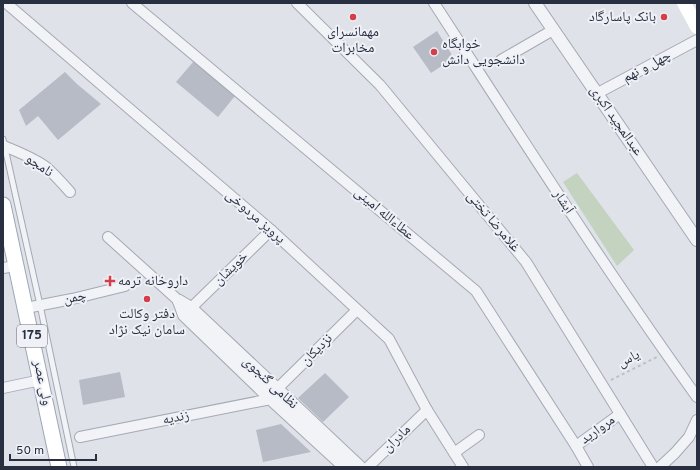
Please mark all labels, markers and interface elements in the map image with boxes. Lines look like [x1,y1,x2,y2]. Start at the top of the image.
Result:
place label: بانک پاسارگاد [589,9,656,26]
marker: مهمانسرای مخابرات [348,12,358,22]
marker: بانک پاسارگاد [659,12,669,22]
place label: مهمانسرای مخابرات [327,24,379,57]
place label: خوابگاه دانشجویی دانش [442,36,525,69]
marker: خوابگاه دانشجویی دانش [429,47,439,57]
street label: چهل و نهم [620,47,674,87]
street label: عبدالمجید اکبری [586,83,646,159]
street label: نامجو [22,151,56,181]
street label: عطاءالله امینی [350,184,418,244]
street label: پرویز مردوخی [222,186,289,248]
street label: آبشار [548,186,577,218]
street label: غلامرضا تختی [463,188,523,256]
street label: خویشان [210,248,252,289]
place label: داروخانه ترمه [118,273,188,290]
marker: داروخانه ترمه [105,276,115,286]
street label: چمن [62,287,88,309]
marker: دفتر وکالت سامان نیک نژاد [142,294,152,304]
place label: دفتر وکالت سامان نیک نژاد [109,306,185,339]
road number: 175 [17,325,47,347]
street label: نزدیکان [297,330,337,370]
street label: یاس [615,346,643,372]
street label: نظامی گنجوی [239,353,301,413]
street label: ولی عصر [29,358,55,407]
street label: زندیه [161,407,191,429]
street label: مروارید [577,412,619,448]
street label: مادران [379,422,415,456]
scale bar [10,436,96,462]
text: 50 m [16,443,44,459]

